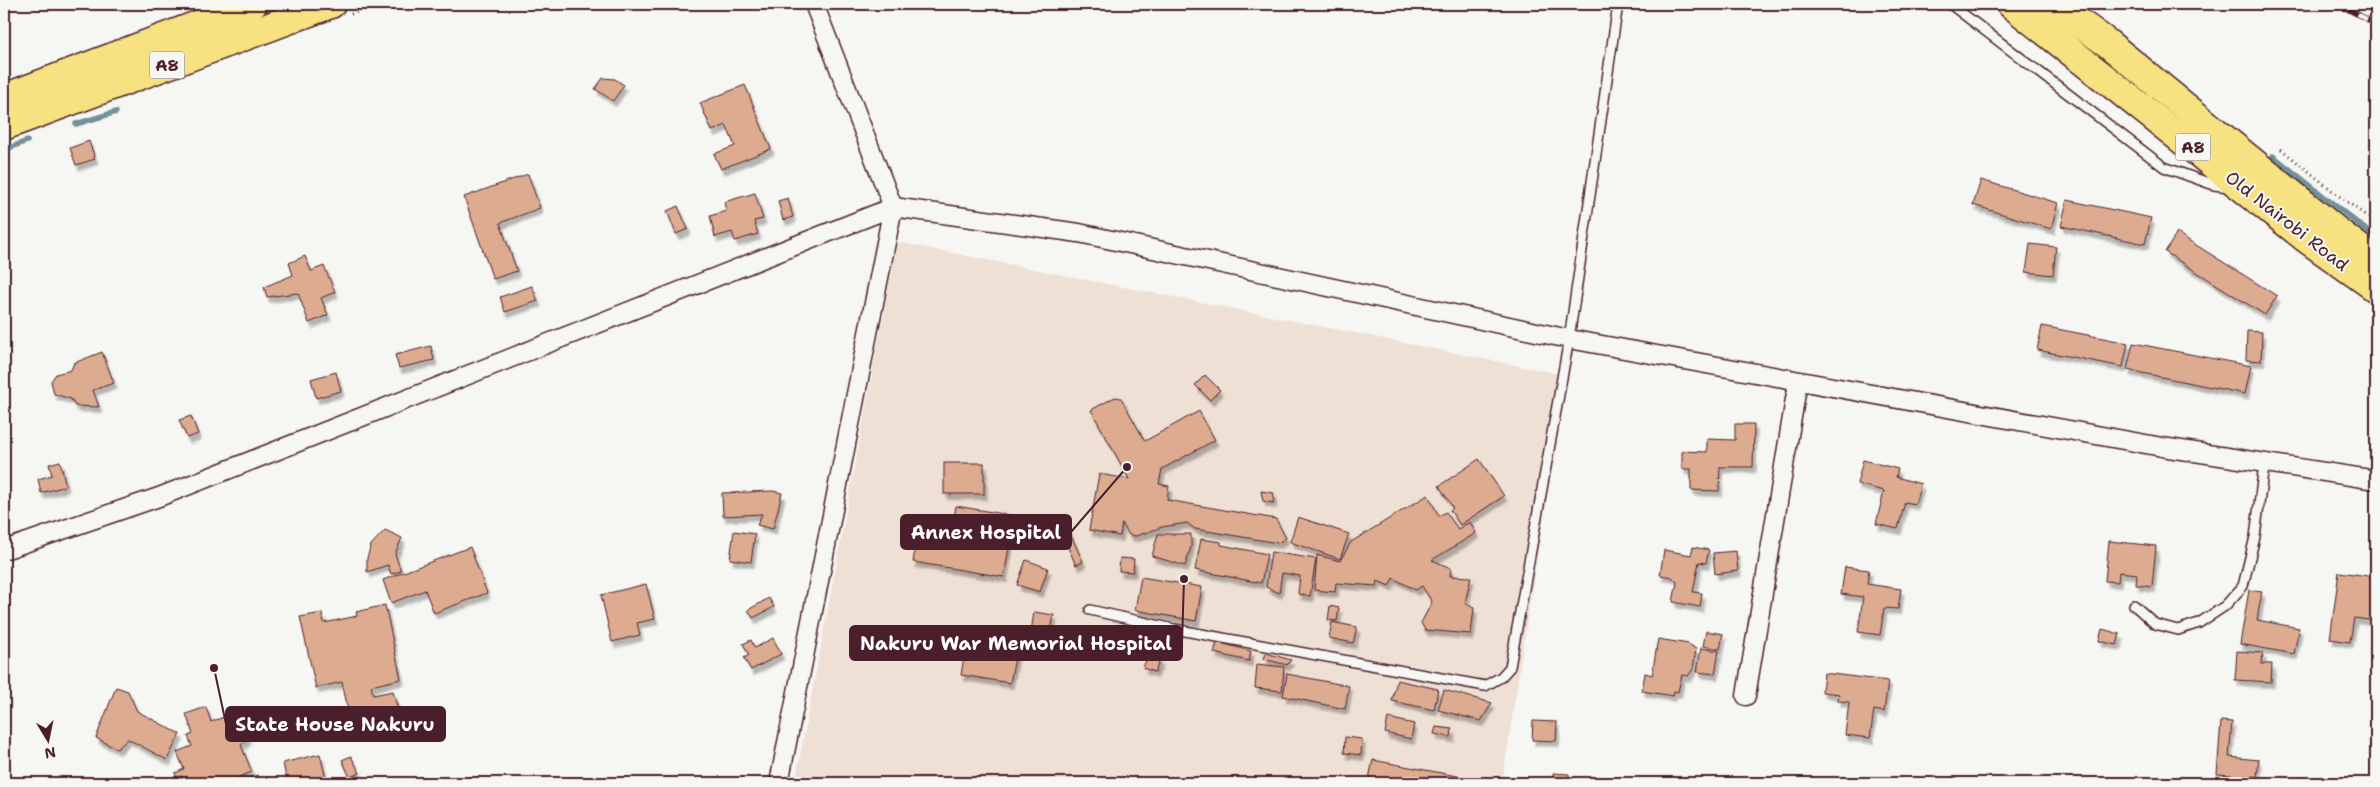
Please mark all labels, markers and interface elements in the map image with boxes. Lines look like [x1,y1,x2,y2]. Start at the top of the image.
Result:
road number: A8 [150,52,184,78]
road number: A8 [2176,134,2210,160]
street label: Old Nairobi Road [2220,165,2354,277]
callout: Annex Hospital [901,515,1071,549]
text: Annex Hospital [911,520,1062,545]
callout: Nakuru War Memorial Hospital [850,626,1182,660]
text: Nakuru War Memorial Hospital [860,631,1172,656]
callout: State House Nakuru [226,707,445,741]
text: State House Nakuru [235,712,435,737]
north arrow [22,714,72,764]
text: N [43,743,57,763]

